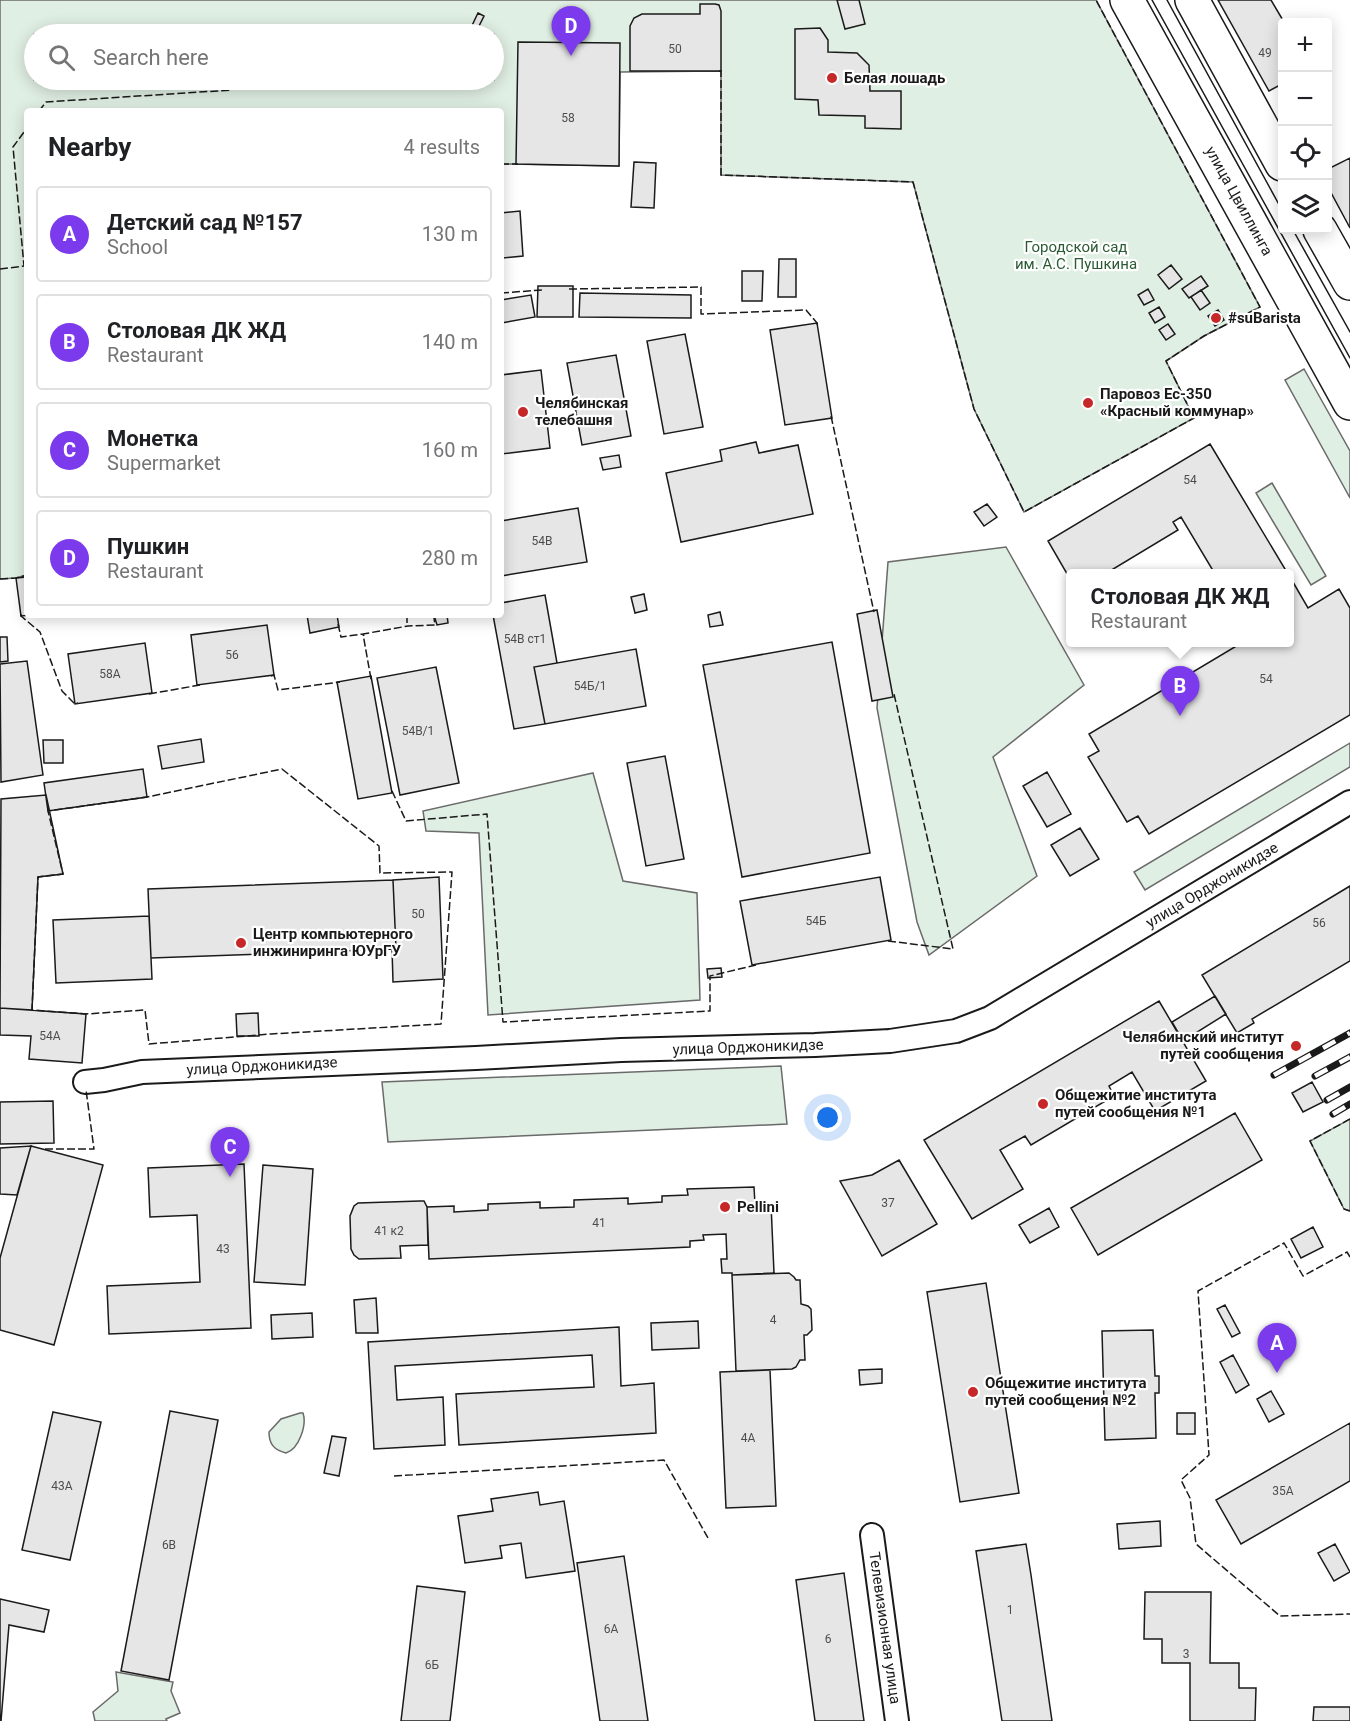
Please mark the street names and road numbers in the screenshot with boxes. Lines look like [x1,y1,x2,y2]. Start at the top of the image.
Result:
street label: улица Цвиллинга [1202,143,1276,259]
street label: улица Орджоникидзе [1143,838,1281,932]
street label: улица Орджоникидзе [672,1035,824,1059]
street label: улица Орджоникидзе [186,1053,338,1079]
street label: Телевизионная улица [865,1551,905,1705]

